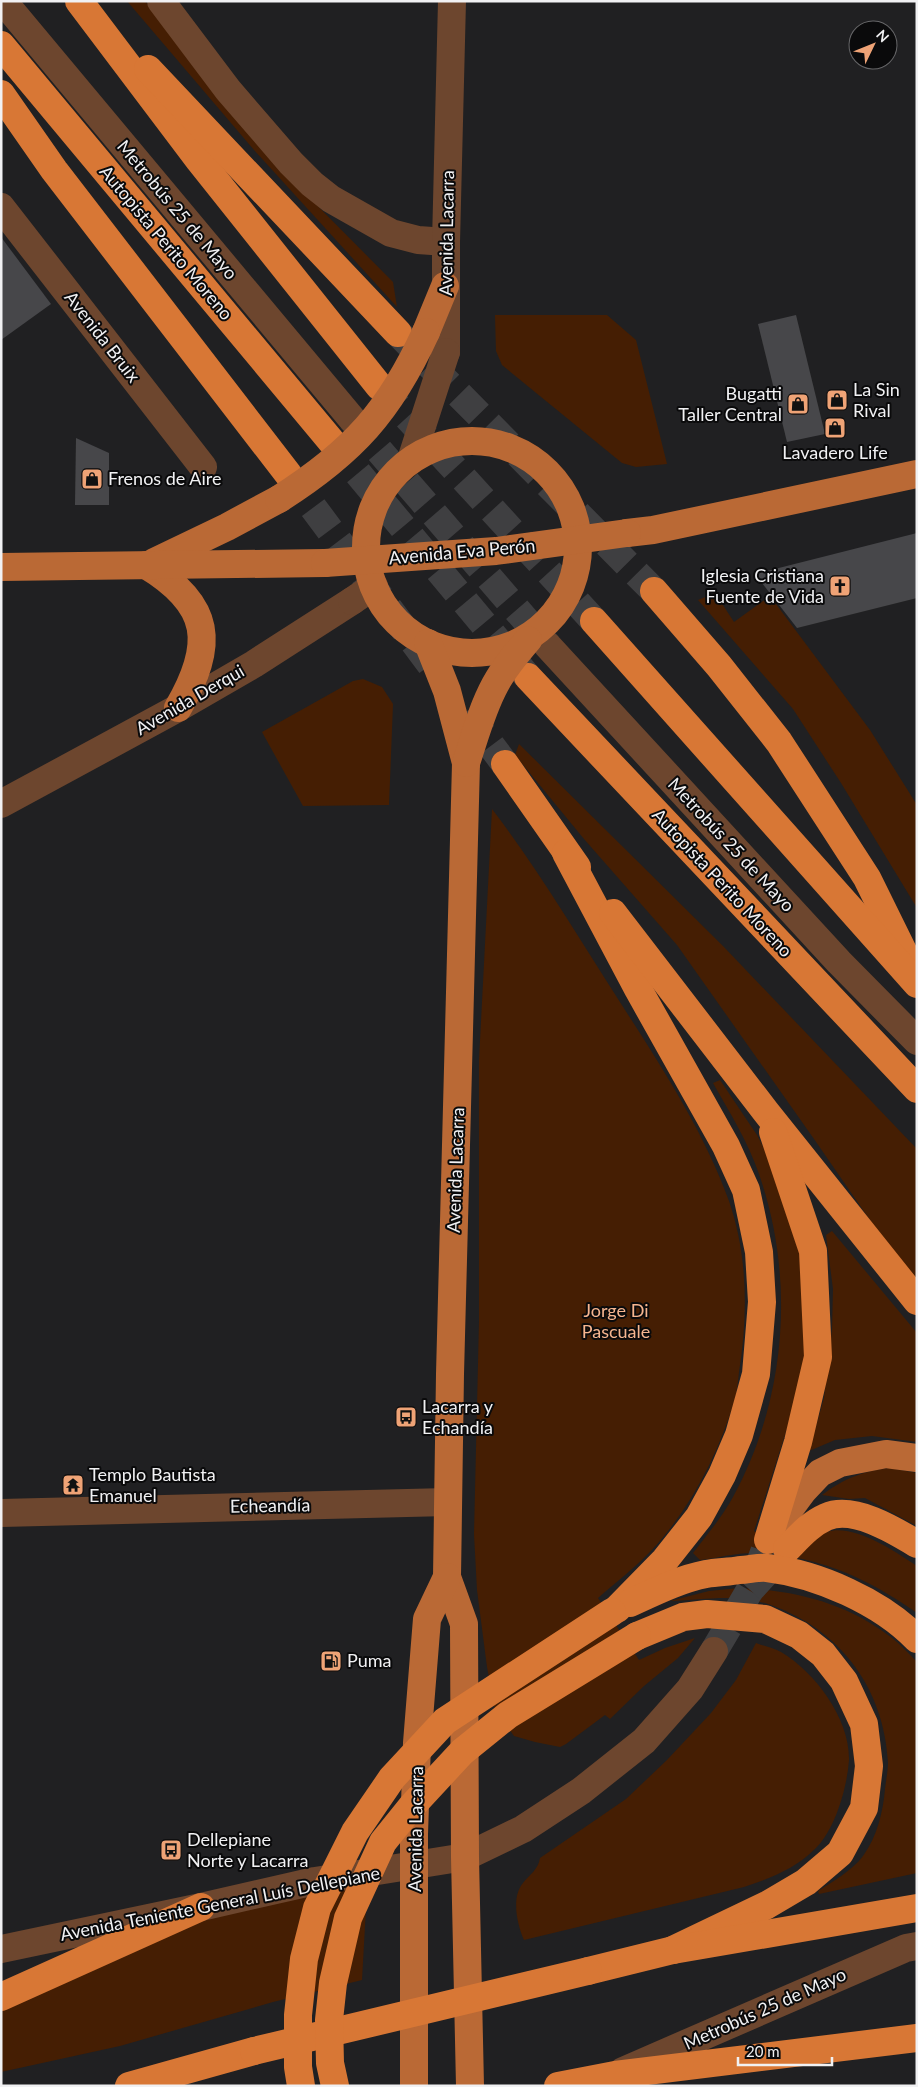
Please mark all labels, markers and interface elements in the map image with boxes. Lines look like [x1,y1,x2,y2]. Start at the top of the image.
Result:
north arrow [848,20,898,70]
text: N [873,26,893,46]
street label: Metrobús 25 de Mayo [113,135,243,284]
street label: Autopista Perito Moreno [96,160,238,324]
street label: Avenida Lacarra [434,170,458,296]
street label: Avenida Bruix [60,287,145,386]
place label: La Sin Rival [853,378,900,421]
place label: Bugatti Taller Central [678,382,782,425]
shop icon: La Sin Rival [825,388,849,412]
shop icon: Bugatti Taller Central [786,392,810,416]
shop icon: Lavadero Life [823,416,847,440]
place label: Lavadero Life [782,441,888,463]
shop icon: Frenos de Aire [80,467,104,491]
place label: Frenos de Aire [108,467,222,489]
street label: Avenida Eva Perón [388,534,536,568]
place label: Iglesia Cristiana Fuente de Vida [701,564,824,607]
church icon: Iglesia Cristiana Fuente de Vida [828,574,852,598]
street label: Avenida Derqui [131,659,248,739]
street label: Metrobús 25 de Mayo [664,773,800,916]
street label: Autopista Perito Moreno [648,803,797,961]
street label: Avenida Lacarra [442,1107,468,1233]
park label: Jorge Di Pascuale [582,1299,650,1342]
place label: Lacarra y Echandía [422,1395,494,1438]
bus stop icon: Lacarra y Echandía [394,1405,418,1429]
place label: Templo Bautista Emanuel [89,1463,216,1506]
temple icon: Templo Bautista Emanuel [61,1473,85,1497]
street label: Echeandía [230,1493,310,1517]
fuel station icon: Puma [319,1649,343,1673]
place label: Puma [347,1649,392,1671]
street label: Avenida Lacarra [403,1766,427,1892]
place label: Dellepiane Norte y Lacarra [187,1828,308,1871]
bus stop icon: Dellepiane Norte y Lacarra [159,1838,183,1862]
street label: Avenida Teniente General Luís Dellepiane [58,1861,382,1945]
street label: Metrobús 25 de Mayo [680,1962,849,2054]
scale bar [738,2034,832,2066]
text: 20 m [746,2042,780,2060]

